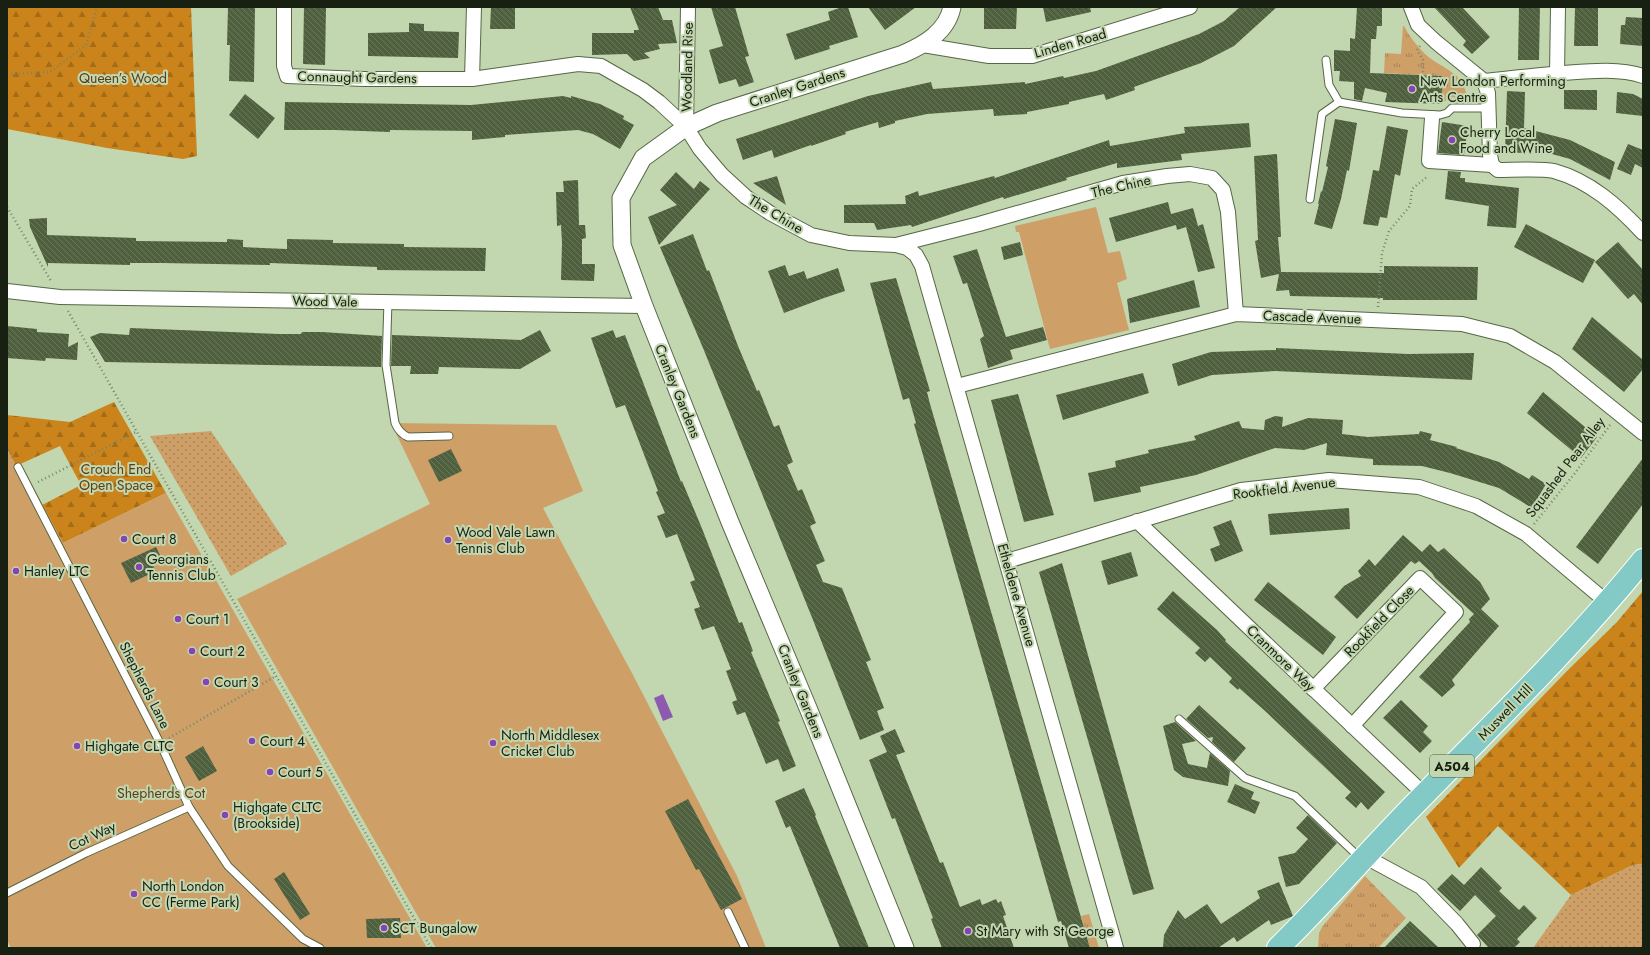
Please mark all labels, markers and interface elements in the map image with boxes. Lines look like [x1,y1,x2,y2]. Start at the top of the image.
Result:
street label: Woodland Rise [676,22,698,112]
street label: Linden Road [1032,23,1108,63]
street label: Cranley Gardens [747,62,848,112]
street label: Connaught Gardens [297,66,417,88]
park label: Queen’s Wood [79,68,167,88]
place label: New London Performing Arts Centre [1420,71,1566,107]
marker: New London Performing Arts Centre [1407,84,1417,94]
place label: Cherry Local Food and Wine [1460,122,1552,158]
marker: Cherry Local Food and Wine [1447,135,1457,145]
street label: The Chine [1089,169,1153,203]
street label: The Chine [745,190,807,238]
street label: Wood Vale [292,290,358,312]
street label: Cascade Avenue [1262,305,1362,329]
street label: Cranley Gardens [650,341,706,441]
street label: Squashed Pear Alley [1521,412,1610,521]
park label: Crouch End Open Space [79,459,153,495]
street label: Rookfield Avenue [1232,472,1336,504]
place label: Wood Vale Lawn Tennis Club [456,522,555,558]
place label: Court 8 [132,529,177,549]
marker: Court 8 [119,534,129,544]
marker: Wood Vale Lawn Tennis Club [443,535,453,545]
street label: Etheldene Avenue [993,541,1041,649]
place label: Georgians Tennis Club [147,549,216,585]
place label: Hanley LTC [24,561,89,581]
marker: Georgians Tennis Club [134,562,144,572]
marker: Hanley LTC [11,566,21,576]
street label: Rookfield Close [1340,581,1418,661]
place label: Court 1 [186,609,229,629]
marker: Court 1 [173,614,183,624]
street label: Cranmore Way [1242,620,1320,696]
street label: Shepherds Lane [115,638,175,732]
place label: Court 2 [200,641,245,661]
street label: Cranley Gardens [773,641,829,741]
marker: Court 2 [187,646,197,656]
place label: Court 3 [214,672,259,692]
marker: Court 3 [201,677,211,687]
street label: Muswell Hill [1473,679,1537,745]
place label: North Middlesex Cricket Club [501,725,599,761]
place label: Court 4 [260,731,305,751]
place label: Highgate CLTC [85,736,174,756]
marker: Court 4 [247,736,257,746]
marker: North Middlesex Cricket Club [488,738,498,748]
marker: Highgate CLTC [72,741,82,751]
road number: A504 [1430,755,1474,777]
place label: Court 5 [278,762,323,782]
marker: Court 5 [265,767,275,777]
park label: Shepherds Cot [117,783,206,803]
place label: Highgate CLTC (Brookside) [233,797,322,833]
marker: Highgate CLTC (Brookside) [220,810,230,820]
street label: Cot Way [65,816,120,856]
place label: North London CC (Ferme Park) [142,876,240,912]
marker: North London CC (Ferme Park) [129,889,139,899]
place label: SCT Bungalow [392,918,477,938]
place label: St Mary with St George [976,921,1114,941]
marker: SCT Bungalow [379,923,389,933]
marker: St Mary with St George [963,926,973,936]

